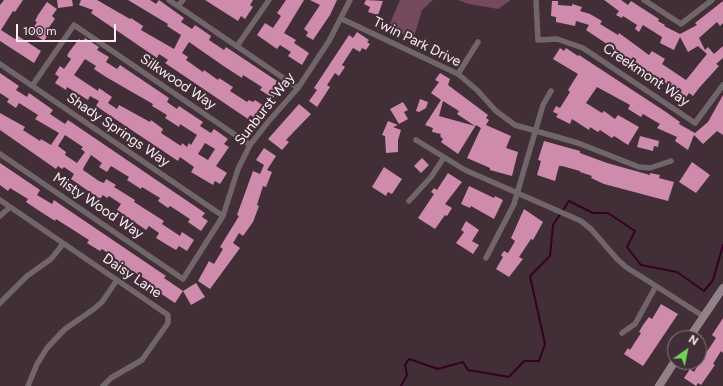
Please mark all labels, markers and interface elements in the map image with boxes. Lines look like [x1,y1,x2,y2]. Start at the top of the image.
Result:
street label: Twin Park Drive [370,14,464,70]
scale bar [18,16,118,42]
text: 100 m [23,24,57,38]
street label: Creekmont Way [600,40,692,110]
street label: Silkwood Way [137,51,219,113]
street label: Sunburst Way [231,69,299,149]
street label: Shady Springs Way [63,89,173,171]
street label: Misty Wood Way [49,169,147,243]
street label: Daisy Lane [99,250,165,302]
north arrow [667,330,707,370]
text: N [686,333,700,348]

